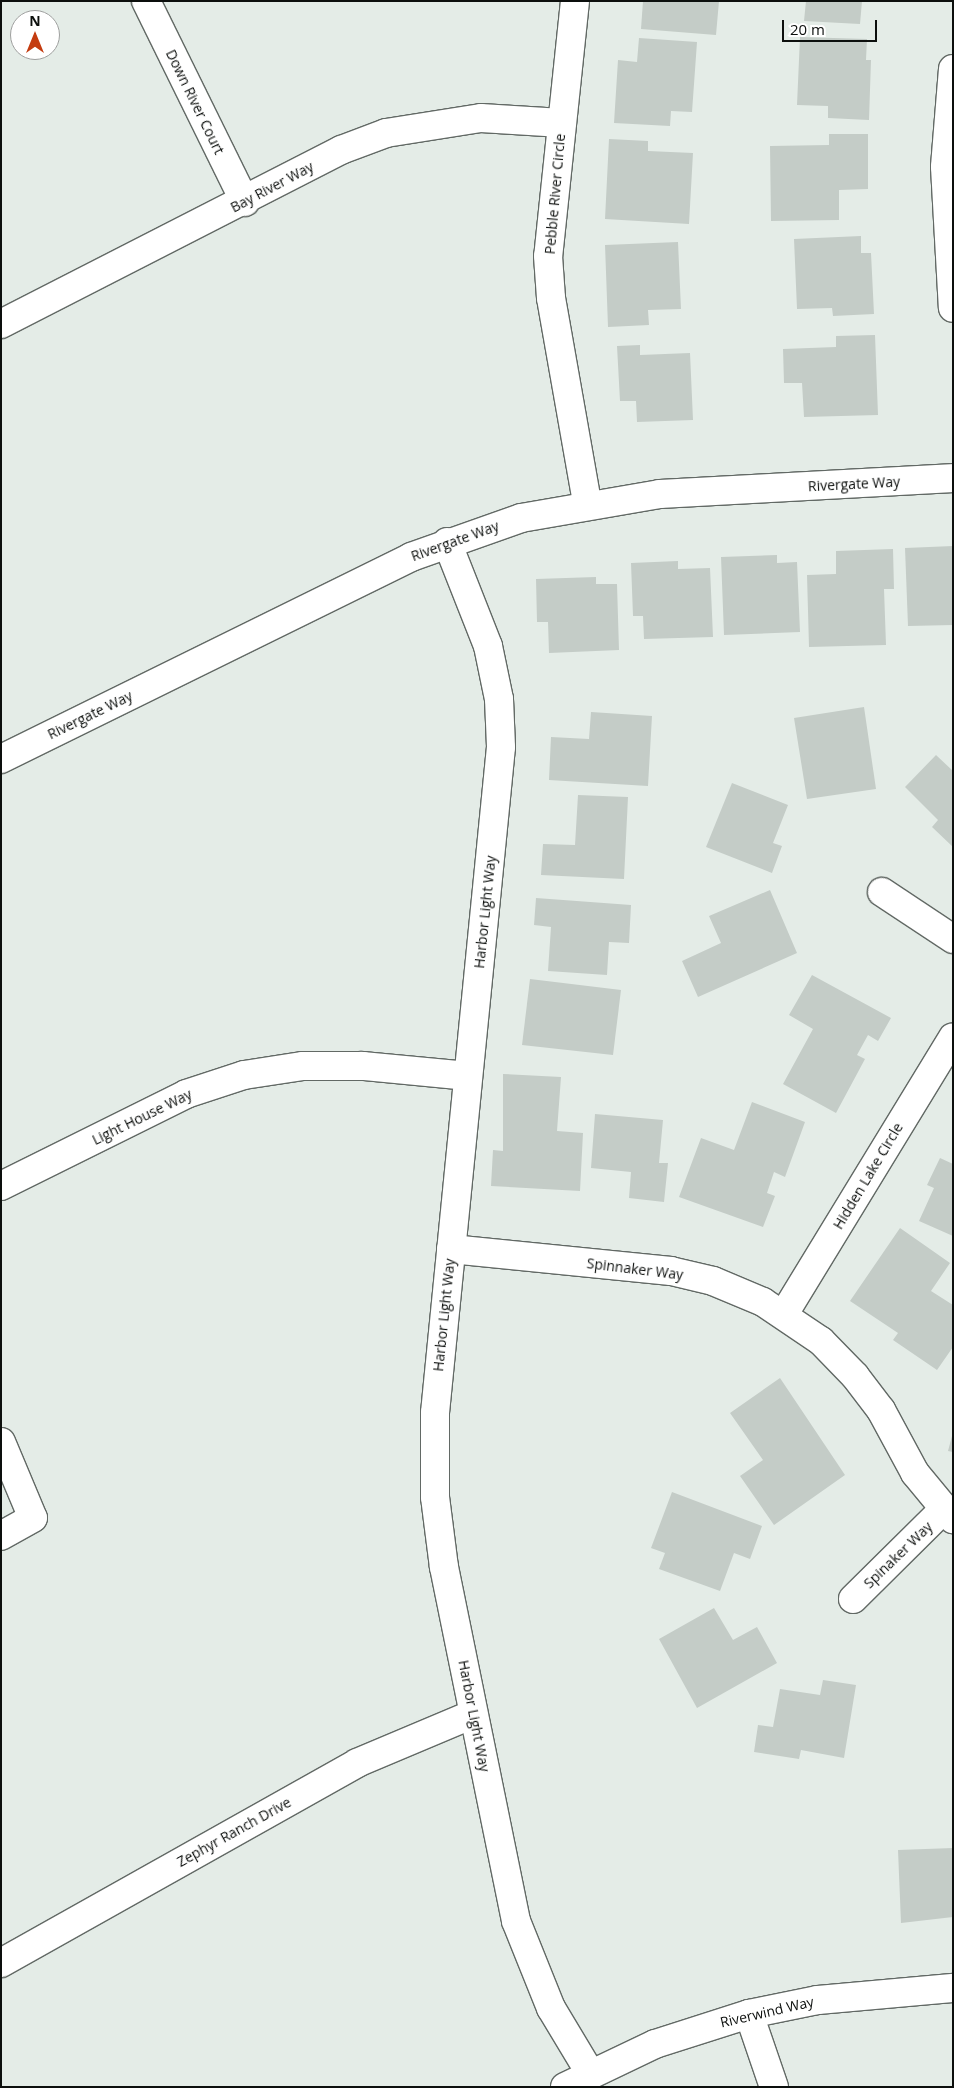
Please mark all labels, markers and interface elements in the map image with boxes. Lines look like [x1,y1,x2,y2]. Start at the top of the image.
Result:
north arrow [10,10,60,60]
scale bar [784,10,879,42]
text: N [29,11,41,30]
text: 20 m [790,19,825,39]
street label: Down River Court [162,47,228,157]
street label: Pebble River Circle [541,133,569,255]
street label: Bay River Way [228,158,316,216]
street label: Rivergate Way [807,473,901,495]
street label: Rivergate Way [409,517,501,565]
street label: Rivergate Way [45,687,135,743]
street label: Harbor Light Way [471,855,499,969]
street label: Light House Way [89,1086,195,1148]
street label: Hidden Lake Circle [830,1120,906,1232]
street label: Spinnaker Way [586,1255,684,1283]
street label: Harbor Light Way [430,1258,458,1372]
street label: Spinaker Way [860,1518,936,1592]
street label: Harbor Light Way [455,1659,493,1773]
street label: Zephyr Ranch Drive [174,1794,294,1870]
street label: Riverwind Way [719,1993,815,2031]

